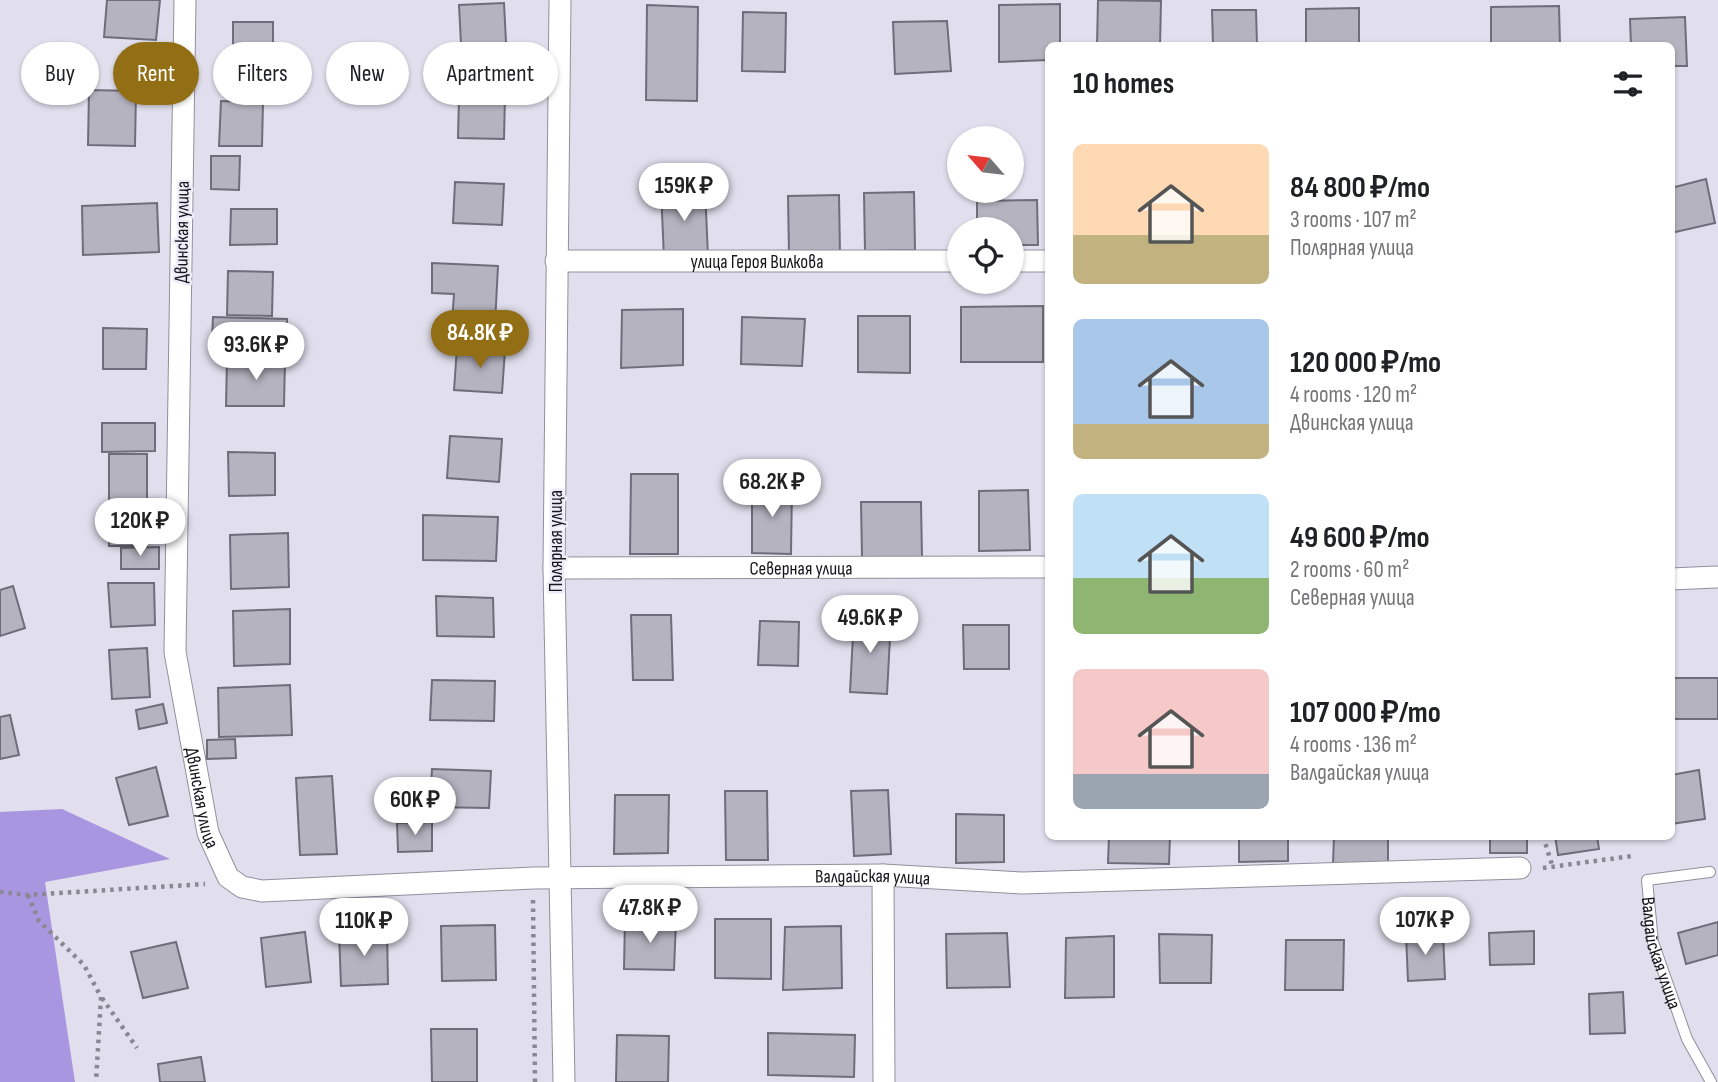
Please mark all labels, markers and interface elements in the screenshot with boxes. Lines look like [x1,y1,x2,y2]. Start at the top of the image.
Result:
chip: Buy [21,42,99,105]
chip: Rent [113,42,199,105]
chip: Filters [213,42,312,105]
chip: New [326,42,409,105]
chip: Apartment [423,42,558,105]
icon: filters [1609,65,1647,103]
text: 10 homes [1073,66,1174,102]
north arrow [947,126,1024,203]
map controls [947,126,1024,294]
pin: 159K ₽ [627,164,741,223]
text: 84 800 ₽/mo [1290,170,1430,206]
text: 159K ₽ [655,172,713,200]
icon: home [1129,172,1213,256]
street label: Двинская улица [170,181,195,283]
text: 3 rooms · 107 m² [1290,206,1417,234]
button: locate [947,217,1024,294]
text: Полярная улица [1290,234,1414,262]
street label: улица Героя Вилкова [691,251,823,274]
pin: 84.8K ₽ [415,310,545,370]
text: 84.8K ₽ [447,319,513,347]
pin: 93.6K ₽ [191,322,321,382]
text: 93.6K ₽ [223,331,289,359]
text: 120 000 ₽/mo [1290,345,1441,381]
icon: home [1129,347,1213,431]
text: 4 rooms · 120 m² [1290,381,1417,409]
text: Двинская улица [1290,409,1414,437]
pin: 68.2K ₽ [707,460,837,519]
text: 68.2K ₽ [739,468,805,496]
street label: Полярная улица [545,490,568,592]
pin: 120K ₽ [83,498,197,558]
text: 120K ₽ [111,507,169,535]
text: 49 600 ₽/mo [1290,520,1430,556]
icon: home [1129,522,1213,606]
text: 2 rooms · 60 m² [1290,556,1409,584]
street label: Северная улица [749,557,853,581]
text: Северная улица [1290,584,1415,612]
pin: 49.6K ₽ [805,596,935,655]
text: 49.6K ₽ [837,604,903,632]
text: 107 000 ₽/mo [1290,695,1441,731]
icon: home [1129,697,1213,781]
text: 4 rooms · 136 m² [1290,731,1417,759]
street label: Двинская улица [180,745,223,852]
text: Валдайская улица [1290,759,1429,787]
pin: 60K ₽ [366,778,464,837]
text: 60K ₽ [390,786,440,814]
street label: Валдайская улица [815,865,931,891]
pin: 47.8K ₽ [585,886,715,945]
text: 47.8K ₽ [619,894,681,922]
street label: Валдайская улица [1636,896,1686,1012]
pin: 110K ₽ [307,898,421,958]
pin: 107K ₽ [1368,898,1482,957]
text: 107K ₽ [1396,906,1454,934]
text: 110K ₽ [335,907,393,935]

